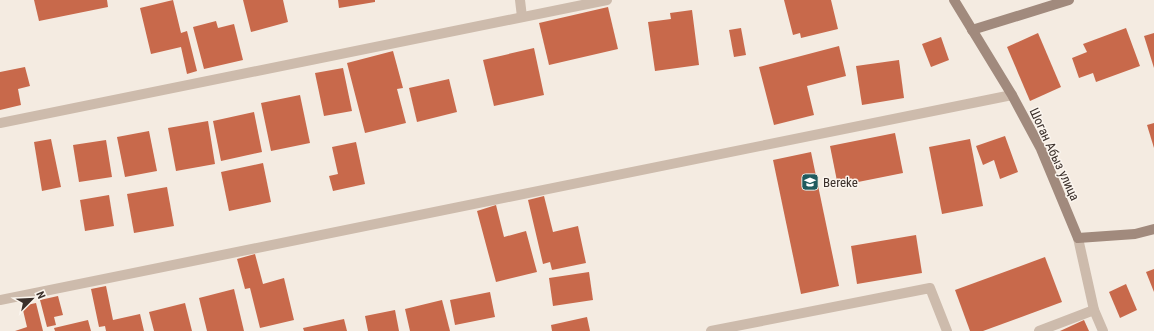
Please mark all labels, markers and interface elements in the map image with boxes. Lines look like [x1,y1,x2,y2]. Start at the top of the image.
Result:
street label: Шоган Абыз улица [1026,105,1083,203]
school or university icon: Bereke [800,172,820,192]
place label: Bereke [823,175,858,190]
north arrow [12,279,52,319]
text: N [33,289,48,301]

